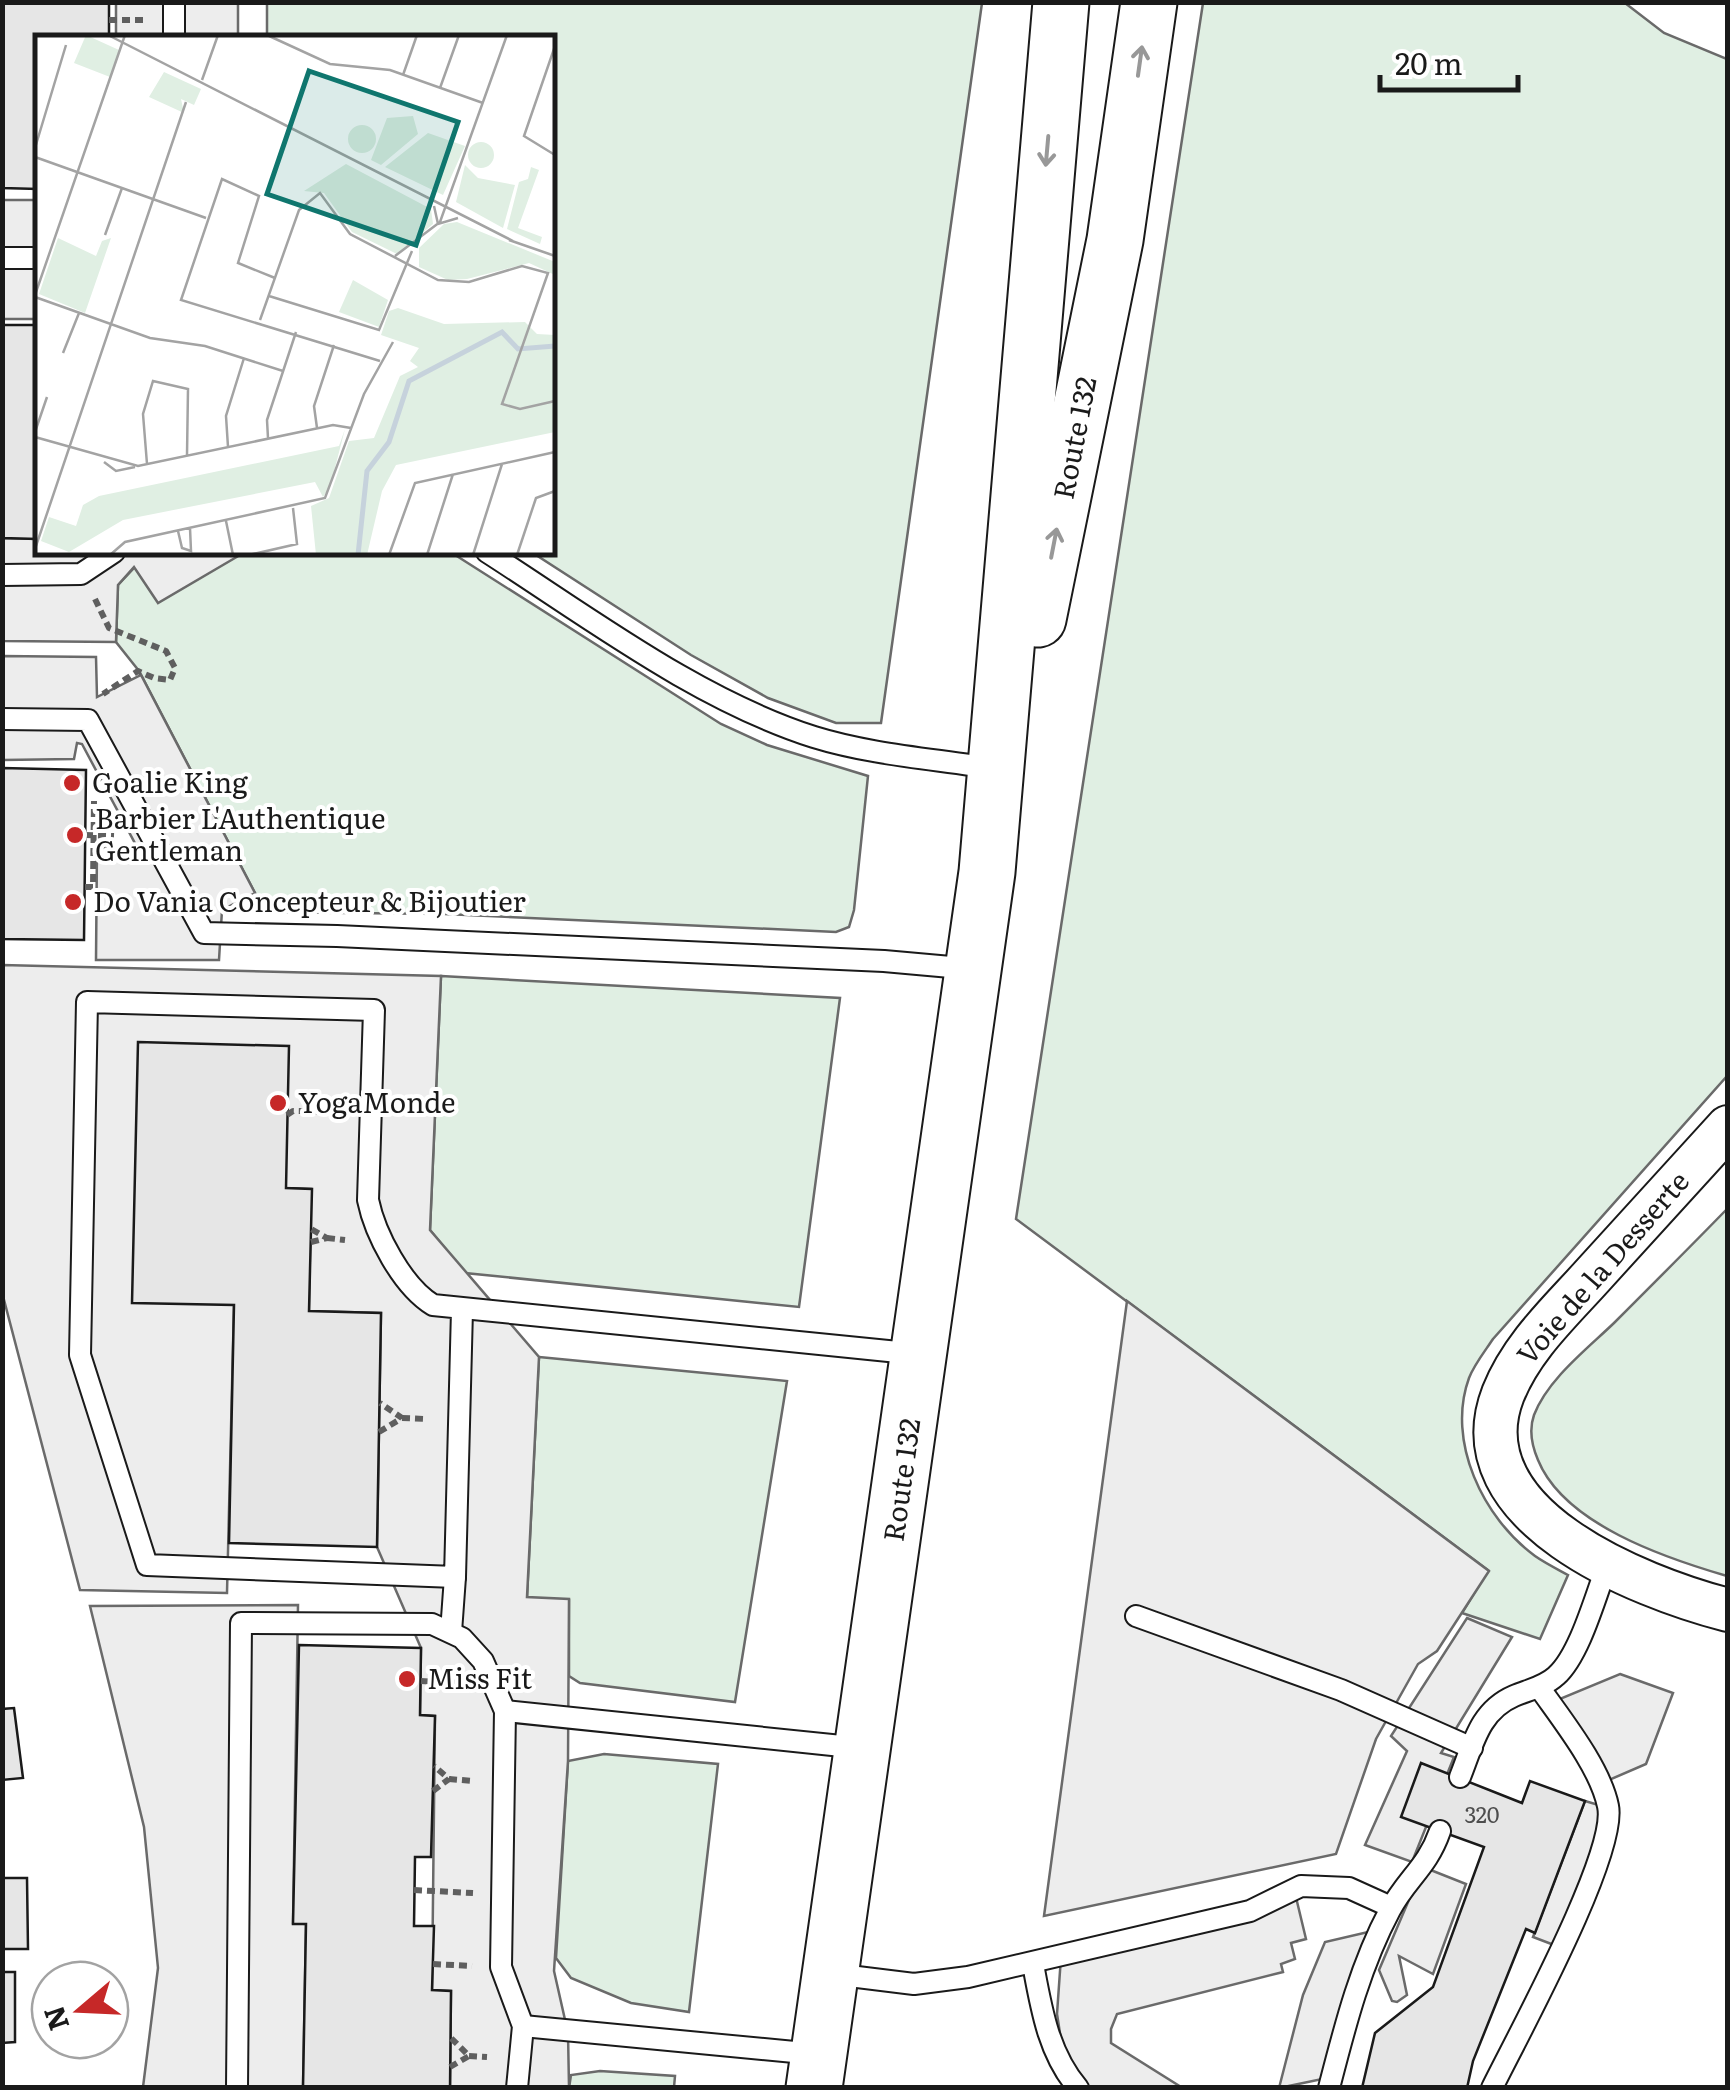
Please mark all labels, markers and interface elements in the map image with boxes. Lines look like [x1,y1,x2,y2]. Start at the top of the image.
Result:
scale bar [1380,30,1518,92]
inset map [35,35,555,555]
text: 20 m [1395,40,1463,84]
one-way arrow [1132,45,1150,78]
one-way arrow [1038,135,1057,167]
street label: Route 132 [1041,373,1105,502]
one-way arrow [1045,528,1064,560]
place label: Goalie King [92,760,248,802]
marker: Goalie King [61,772,83,794]
place label: Barbier L'Authentique Gentleman [95,796,386,870]
marker: Barbier L'Authentique Gentleman [64,824,86,846]
place label: Do Vania Concepteur & Bijoutier [93,879,527,921]
marker: Do Vania Concepteur & Bijoutier [62,891,84,913]
place label: YogaMonde [298,1080,456,1122]
marker: YogaMonde [267,1092,289,1114]
street label: Voie de la Desserte [1505,1161,1698,1373]
street label: Route 132 [871,1415,929,1544]
place label: Miss Fit [427,1656,533,1698]
marker: Miss Fit [396,1668,418,1690]
house number: 320 [1464,1797,1500,1830]
north arrow [30,1960,130,2060]
text: N [31,2001,78,2037]

